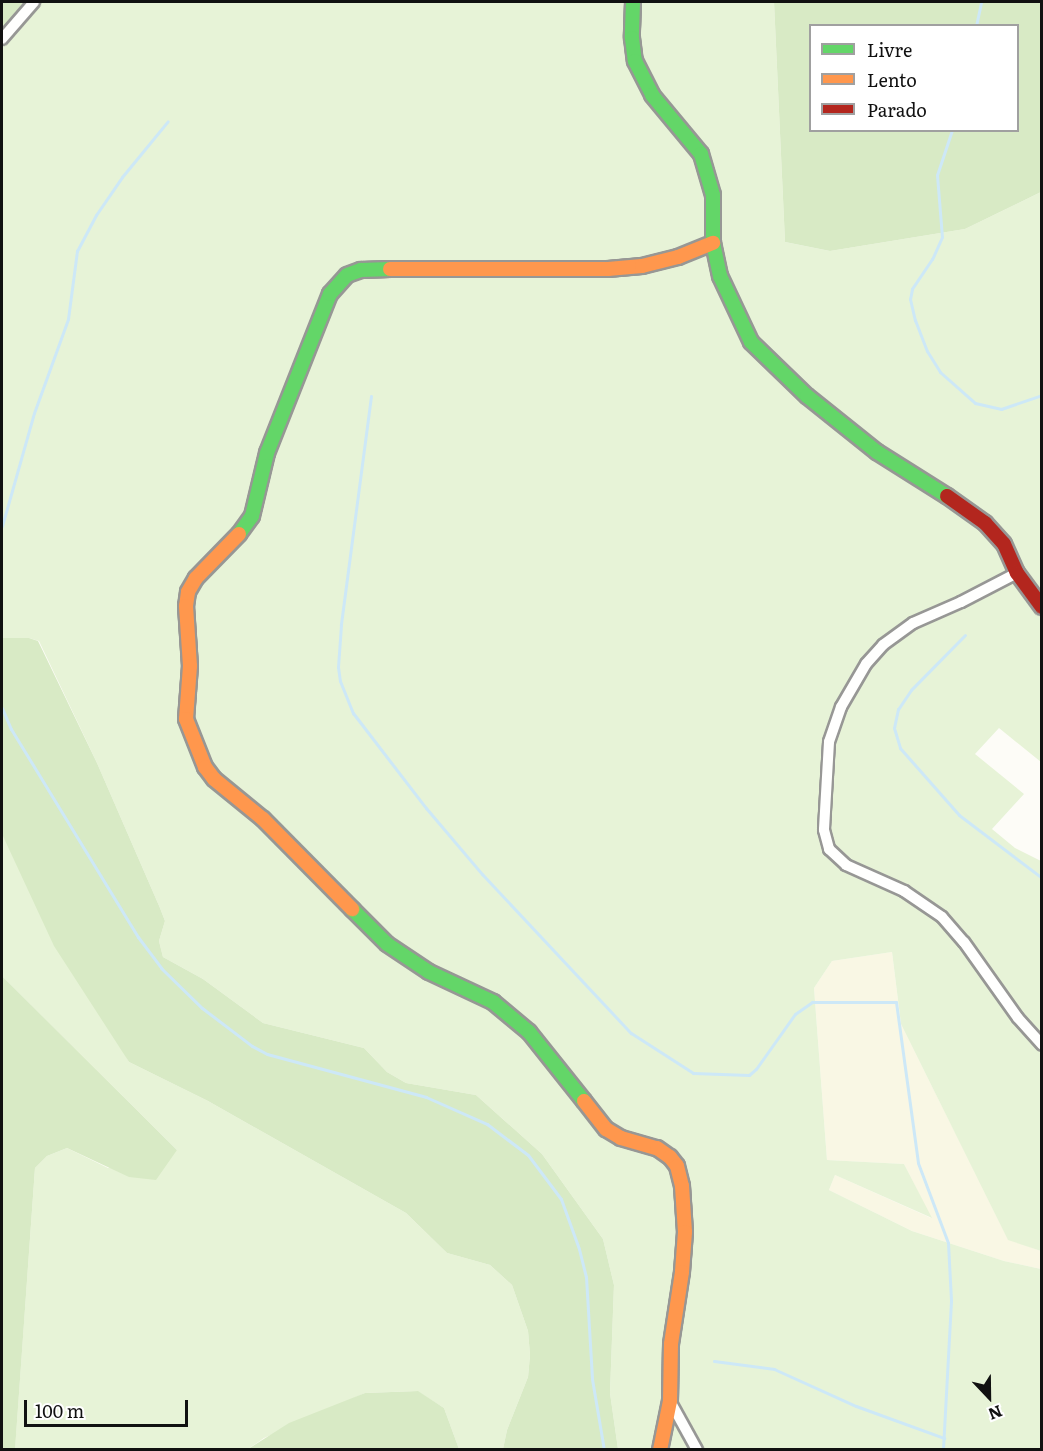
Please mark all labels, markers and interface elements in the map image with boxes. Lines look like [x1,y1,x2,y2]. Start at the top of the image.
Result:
legend [809,24,1019,132]
text: Livre [867,36,912,63]
text: Lento [867,66,917,93]
text: Parado [867,96,927,123]
north arrow [959,1367,1019,1427]
scale bar [27,1388,190,1426]
text: 100 m [35,1397,84,1424]
text: N [985,1400,1006,1427]

